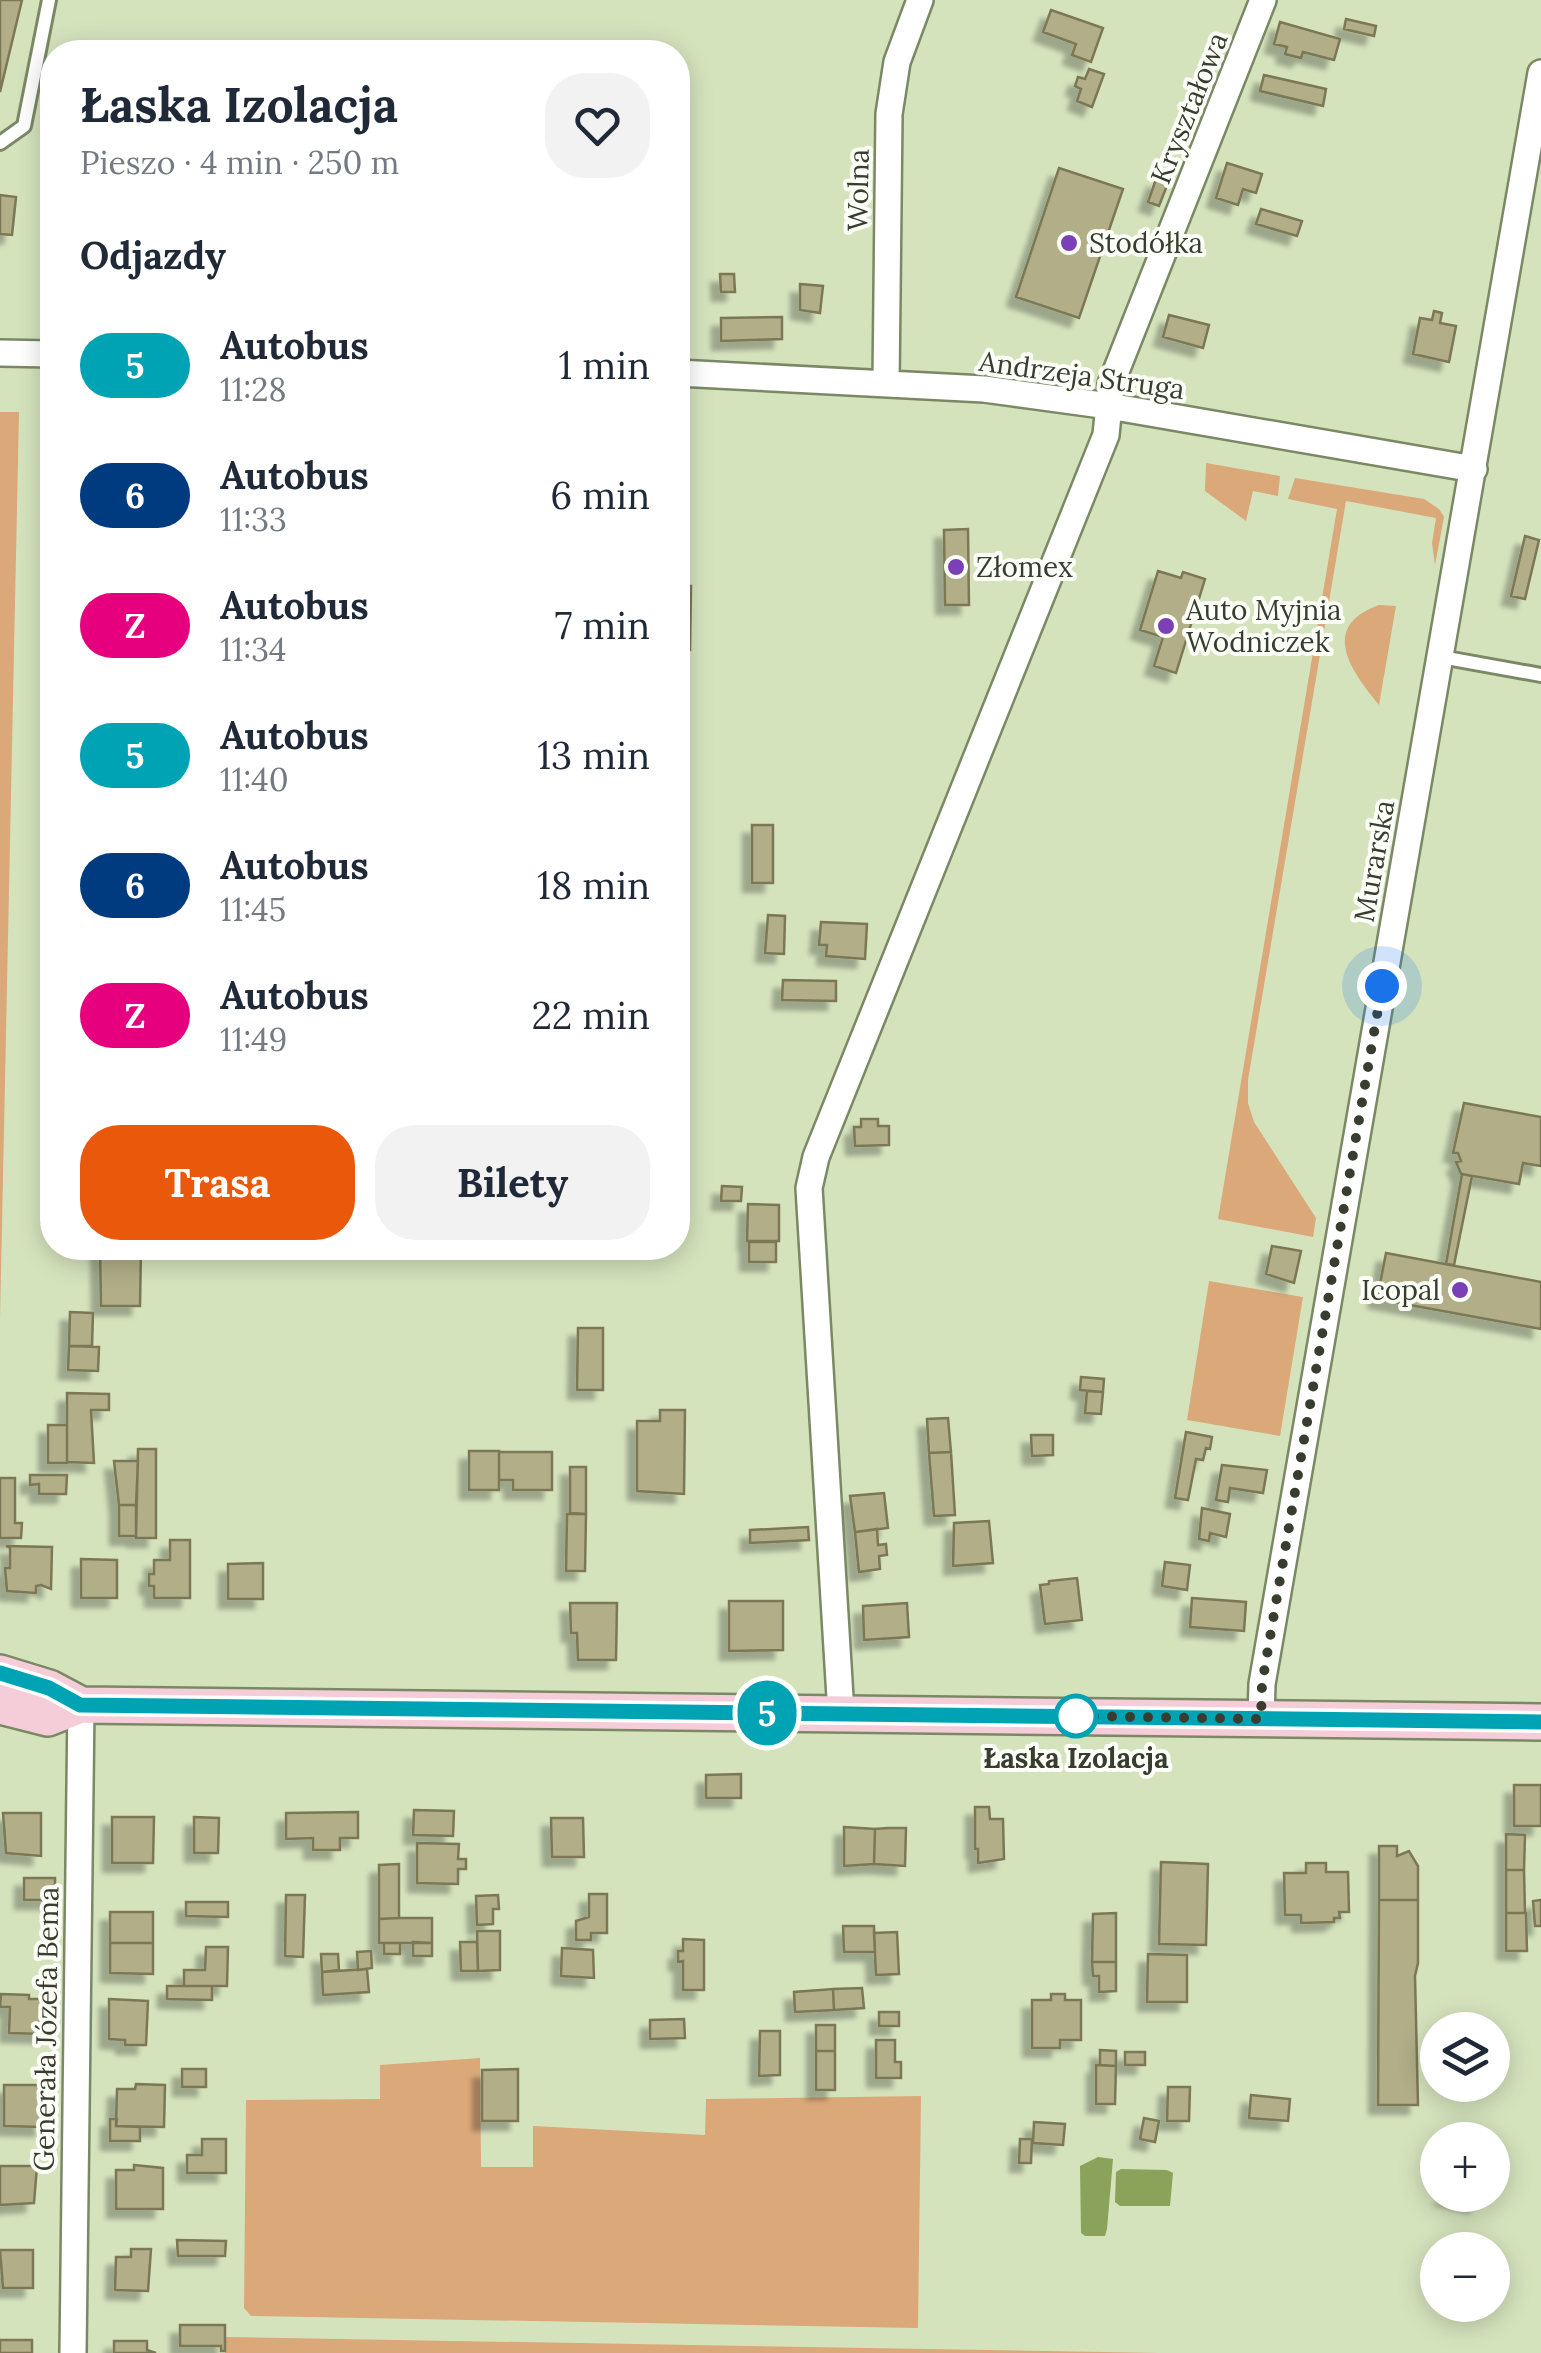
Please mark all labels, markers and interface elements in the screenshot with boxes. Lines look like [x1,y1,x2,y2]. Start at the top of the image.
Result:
street label: Kryształowa [1142,27,1236,189]
button: heart [545,73,650,178]
text: Łaska Izolacja [80,74,398,135]
text: Pieszo · 4 min · 250 m [80,142,399,183]
street label: Wolna [839,149,877,231]
place label: Stodółka [1089,225,1203,261]
text: Odjazdy [80,231,226,279]
marker: Stodółka [1058,232,1080,254]
text: Autobus [220,321,369,369]
text: 1 min [558,341,650,389]
text: 5 [126,343,144,388]
street label: Andrzeja Struga [976,343,1187,407]
text: 11:28 [220,369,286,410]
text: Autobus [220,451,369,499]
text: 6 min [550,471,650,519]
text: 6 [125,473,145,518]
text: 11:33 [220,499,287,540]
place label: Złomex [976,549,1073,585]
marker: Złomex [945,556,967,578]
text: Autobus [220,581,369,629]
place label: Auto Myjnia Wodniczek [1185,592,1342,660]
text: 7 min [555,601,650,649]
text: Z [124,603,146,648]
marker: Auto Myjnia Wodniczek [1155,615,1177,637]
text: 11:34 [220,629,286,670]
text: Autobus [220,711,369,759]
text: 13 min [537,731,650,779]
text: 5 [126,733,144,778]
text: 11:40 [220,759,289,800]
street label: Murarska [1346,797,1402,925]
text: Autobus [220,841,369,889]
text: 18 min [537,861,650,909]
text: 6 [125,863,145,908]
text: 11:45 [220,889,286,930]
your location [1357,961,1407,1011]
text: Autobus [220,971,369,1019]
text: 22 min [531,991,650,1039]
text: Z [124,993,146,1038]
text: 11:49 [220,1019,287,1060]
button: Trasa [80,1125,355,1240]
button: Bilety [375,1125,650,1240]
place label: Icopal [1361,1272,1440,1308]
marker: Icopal [1449,1279,1471,1301]
line badge: 5 [734,1680,800,1746]
text: 5 [758,1691,776,1736]
marker: Łaska Izolacja [1055,1695,1097,1737]
place label: Łaska Izolacja [983,1740,1169,1776]
street label: Generała Józefa Bema [26,1886,66,2172]
map controls [1420,2012,1510,2322]
button: layers [1420,2012,1510,2102]
button: + [1420,2122,1510,2212]
button: − [1420,2232,1510,2322]

